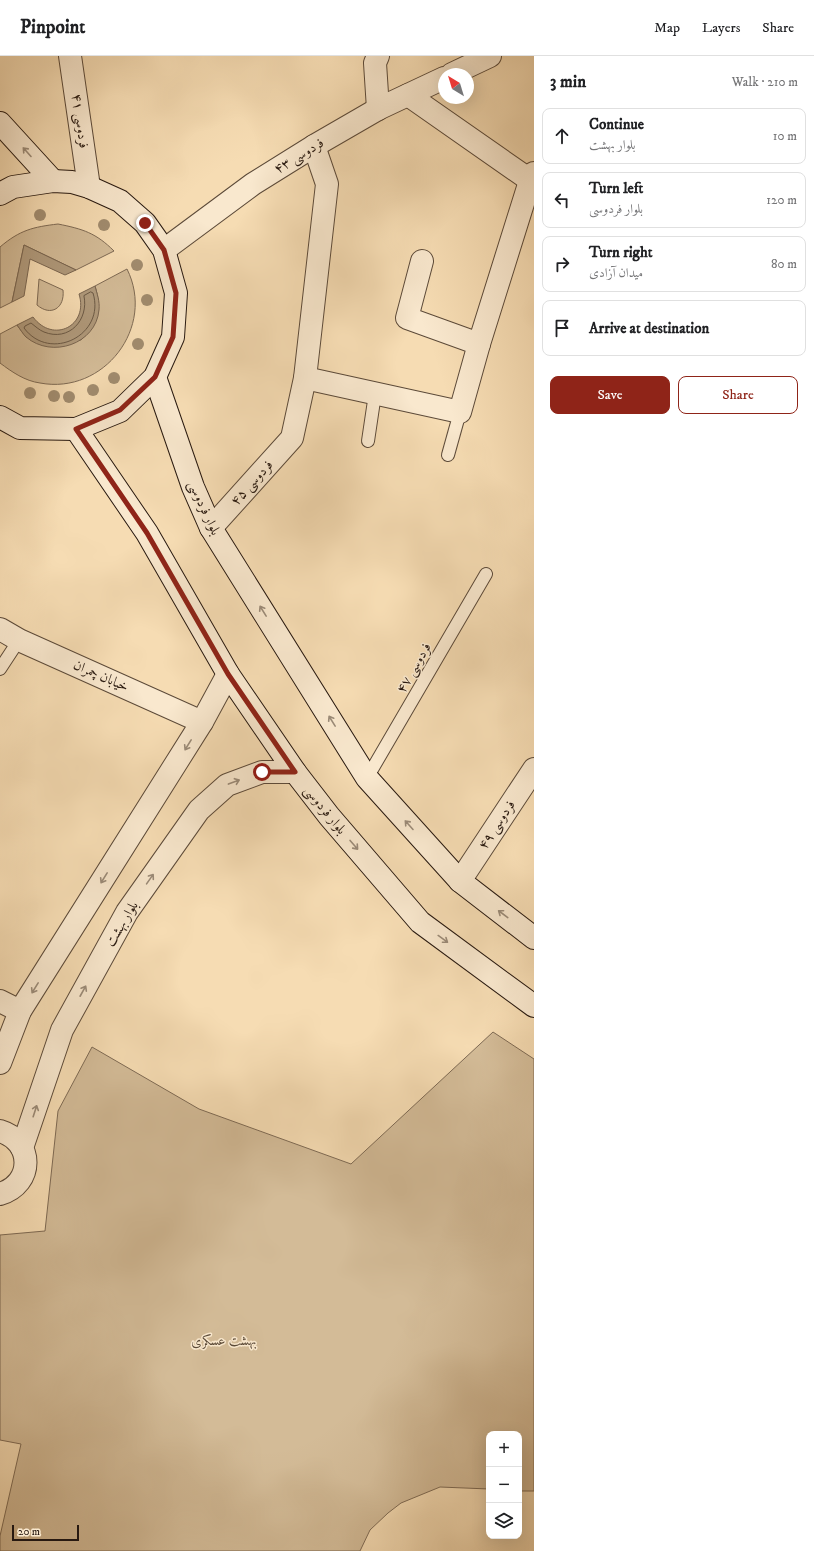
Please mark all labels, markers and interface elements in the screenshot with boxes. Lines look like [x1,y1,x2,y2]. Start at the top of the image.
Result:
text: Pinpoint [20,16,85,39]
text: Map [654,19,680,37]
text: Layers [702,19,740,37]
text: Share [762,19,794,37]
north arrow [438,68,474,104]
text: 3 min [550,71,586,93]
text: Walk · 210 m [732,74,798,90]
street label: فردوسی ۴۱ [67,92,93,150]
text: Continue [589,115,644,134]
icon: ahead [551,125,573,147]
text: 10 m [773,128,797,144]
street label: فردوسی ۴۳ [271,134,327,178]
text: بلوار بهشت [589,137,635,153]
one-way arrow [23,148,32,158]
text: Turn left [589,179,643,198]
icon: left [551,189,573,211]
text: 120 m [766,192,797,208]
text: بلوار فردوسی [589,201,643,217]
route end [136,214,154,232]
text: Turn right [589,243,652,262]
icon: right [551,253,573,275]
text: 80 m [771,256,797,272]
text: میدان آزادی [589,265,643,281]
icon: arrive [551,317,573,339]
text: Arrive at destination [589,319,709,338]
button: Save [550,376,670,414]
button: Share [678,376,798,414]
street label: فردوسی ۴۵ [227,456,277,510]
street label: بلوار فردوسی [184,478,225,538]
one-way arrow [259,606,267,617]
street label: فردوسی ۴۷ [392,640,436,696]
street label: خیابان چمران [71,656,131,696]
one-way arrow [327,715,335,727]
one-way arrow [184,739,192,750]
route start [253,763,271,781]
one-way arrow [227,778,240,785]
street label: بلوار فردوسی [300,782,351,839]
street label: فردوسی ۴۹ [474,797,520,853]
one-way arrow [405,820,414,830]
one-way arrow [349,839,358,850]
one-way arrow [100,872,108,883]
one-way arrow [146,874,154,885]
street label: بلوار بهشت [101,898,143,950]
one-way arrow [498,910,509,918]
one-way arrow [437,934,448,943]
one-way arrow [30,982,38,994]
one-way arrow [80,985,88,997]
one-way arrow [32,1104,39,1117]
park label: بهشت عسکری [191,1332,257,1350]
map controls [486,1431,522,1539]
button: + [486,1431,522,1467]
button: − [486,1467,522,1503]
button: layers [486,1503,522,1539]
scale bar [12,1523,79,1542]
text: 20 m [18,1525,40,1539]

